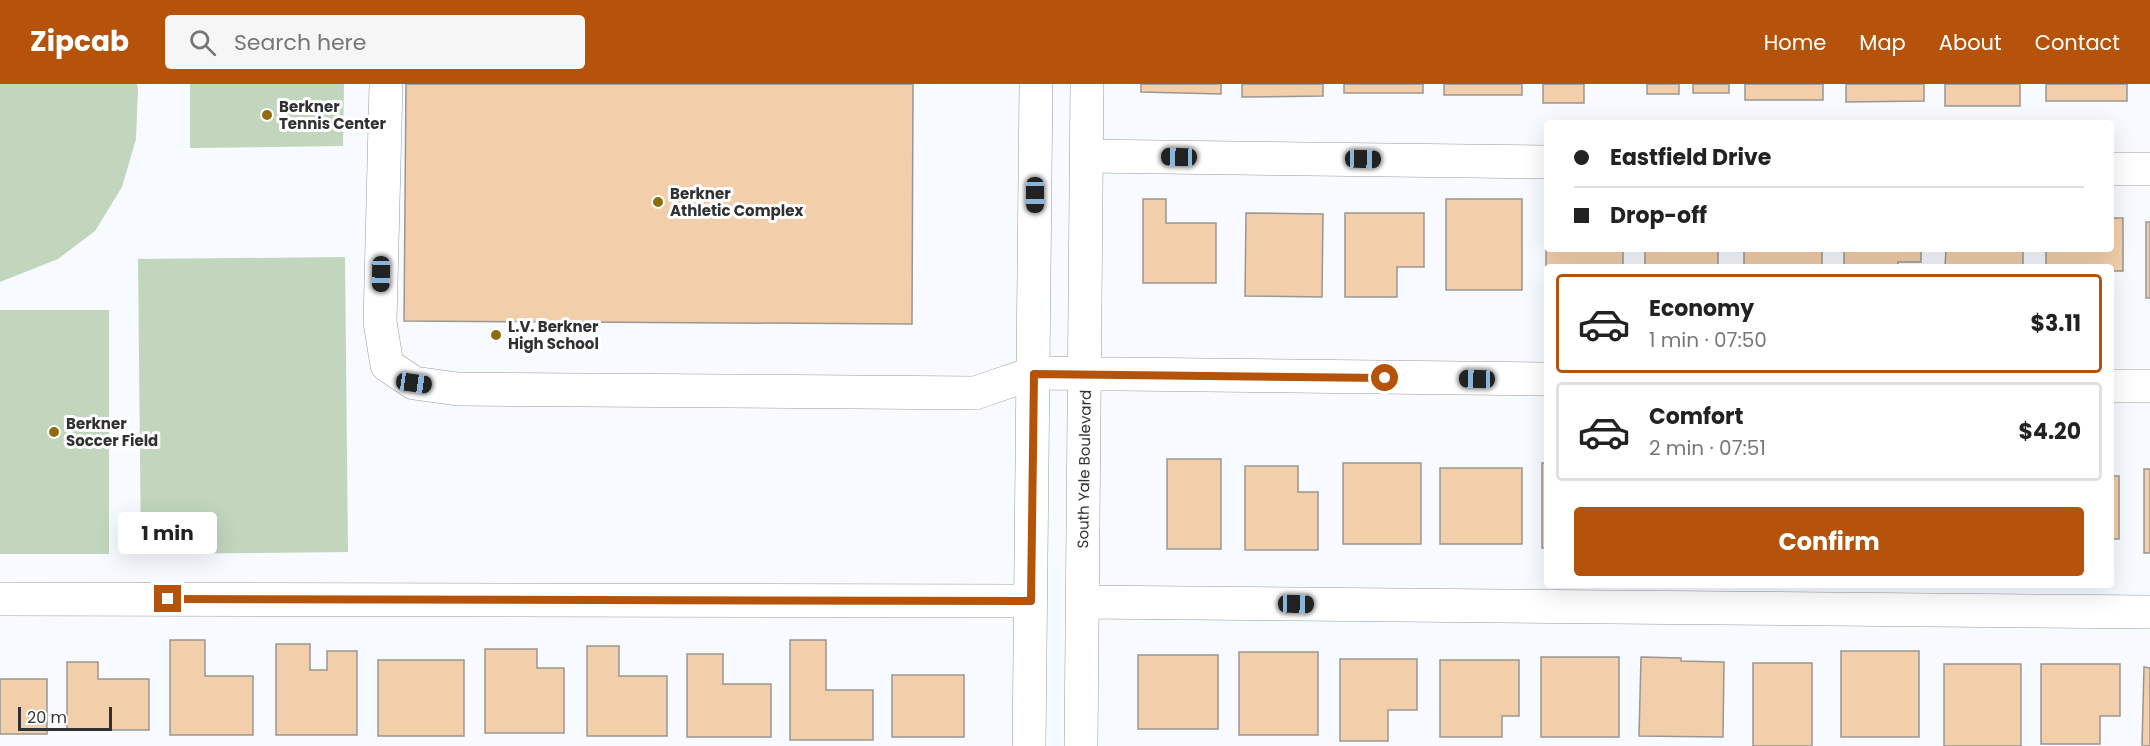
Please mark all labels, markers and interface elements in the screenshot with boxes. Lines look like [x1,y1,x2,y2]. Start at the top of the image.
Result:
search box [165,15,585,69]
text: Zipcab [30,22,129,61]
icon: search [186,26,219,59]
text: Search here [234,27,366,58]
text: Home [1764,28,1826,57]
text: Map [1859,28,1906,57]
text: About [1939,28,2002,57]
text: Contact [2035,28,2120,57]
place label: Berkner Tennis Center [279,96,386,134]
marker: Berkner Tennis Center [260,108,274,122]
text: Eastfield Drive [1610,142,1771,173]
car [1161,148,1197,166]
car [1345,150,1381,168]
car [1026,177,1044,213]
place label: Berkner Athletic Complex [670,183,803,221]
marker: Berkner Athletic Complex [651,195,665,209]
text: Drop-off [1610,200,1707,231]
car [372,256,390,292]
text: Economy [1649,293,1754,324]
icon: car [1577,297,1631,351]
text: $3.11 [2030,308,2081,339]
place label: L.V. Berkner High School [508,316,599,354]
text: 1 min · 07:50 [1649,326,1767,354]
marker: L.V. Berkner High School [489,328,503,342]
route start [1371,364,1398,391]
car [1459,370,1495,388]
car [395,372,433,394]
street label: South Yale Boulevard [1072,390,1096,548]
text: Comfort [1649,401,1743,432]
icon: car [1577,405,1631,459]
place label: Berkner Soccer Field [66,413,158,451]
text: $4.20 [2019,416,2081,447]
marker: Berkner Soccer Field [47,425,61,439]
text: 2 min · 07:51 [1649,434,1766,462]
button: Confirm [1574,507,2084,576]
callout: 1 min [118,512,218,554]
text: 1 min [141,519,194,547]
route end [154,585,181,612]
car [1278,595,1314,613]
scale bar [18,704,112,732]
text: 20 m [27,706,67,729]

